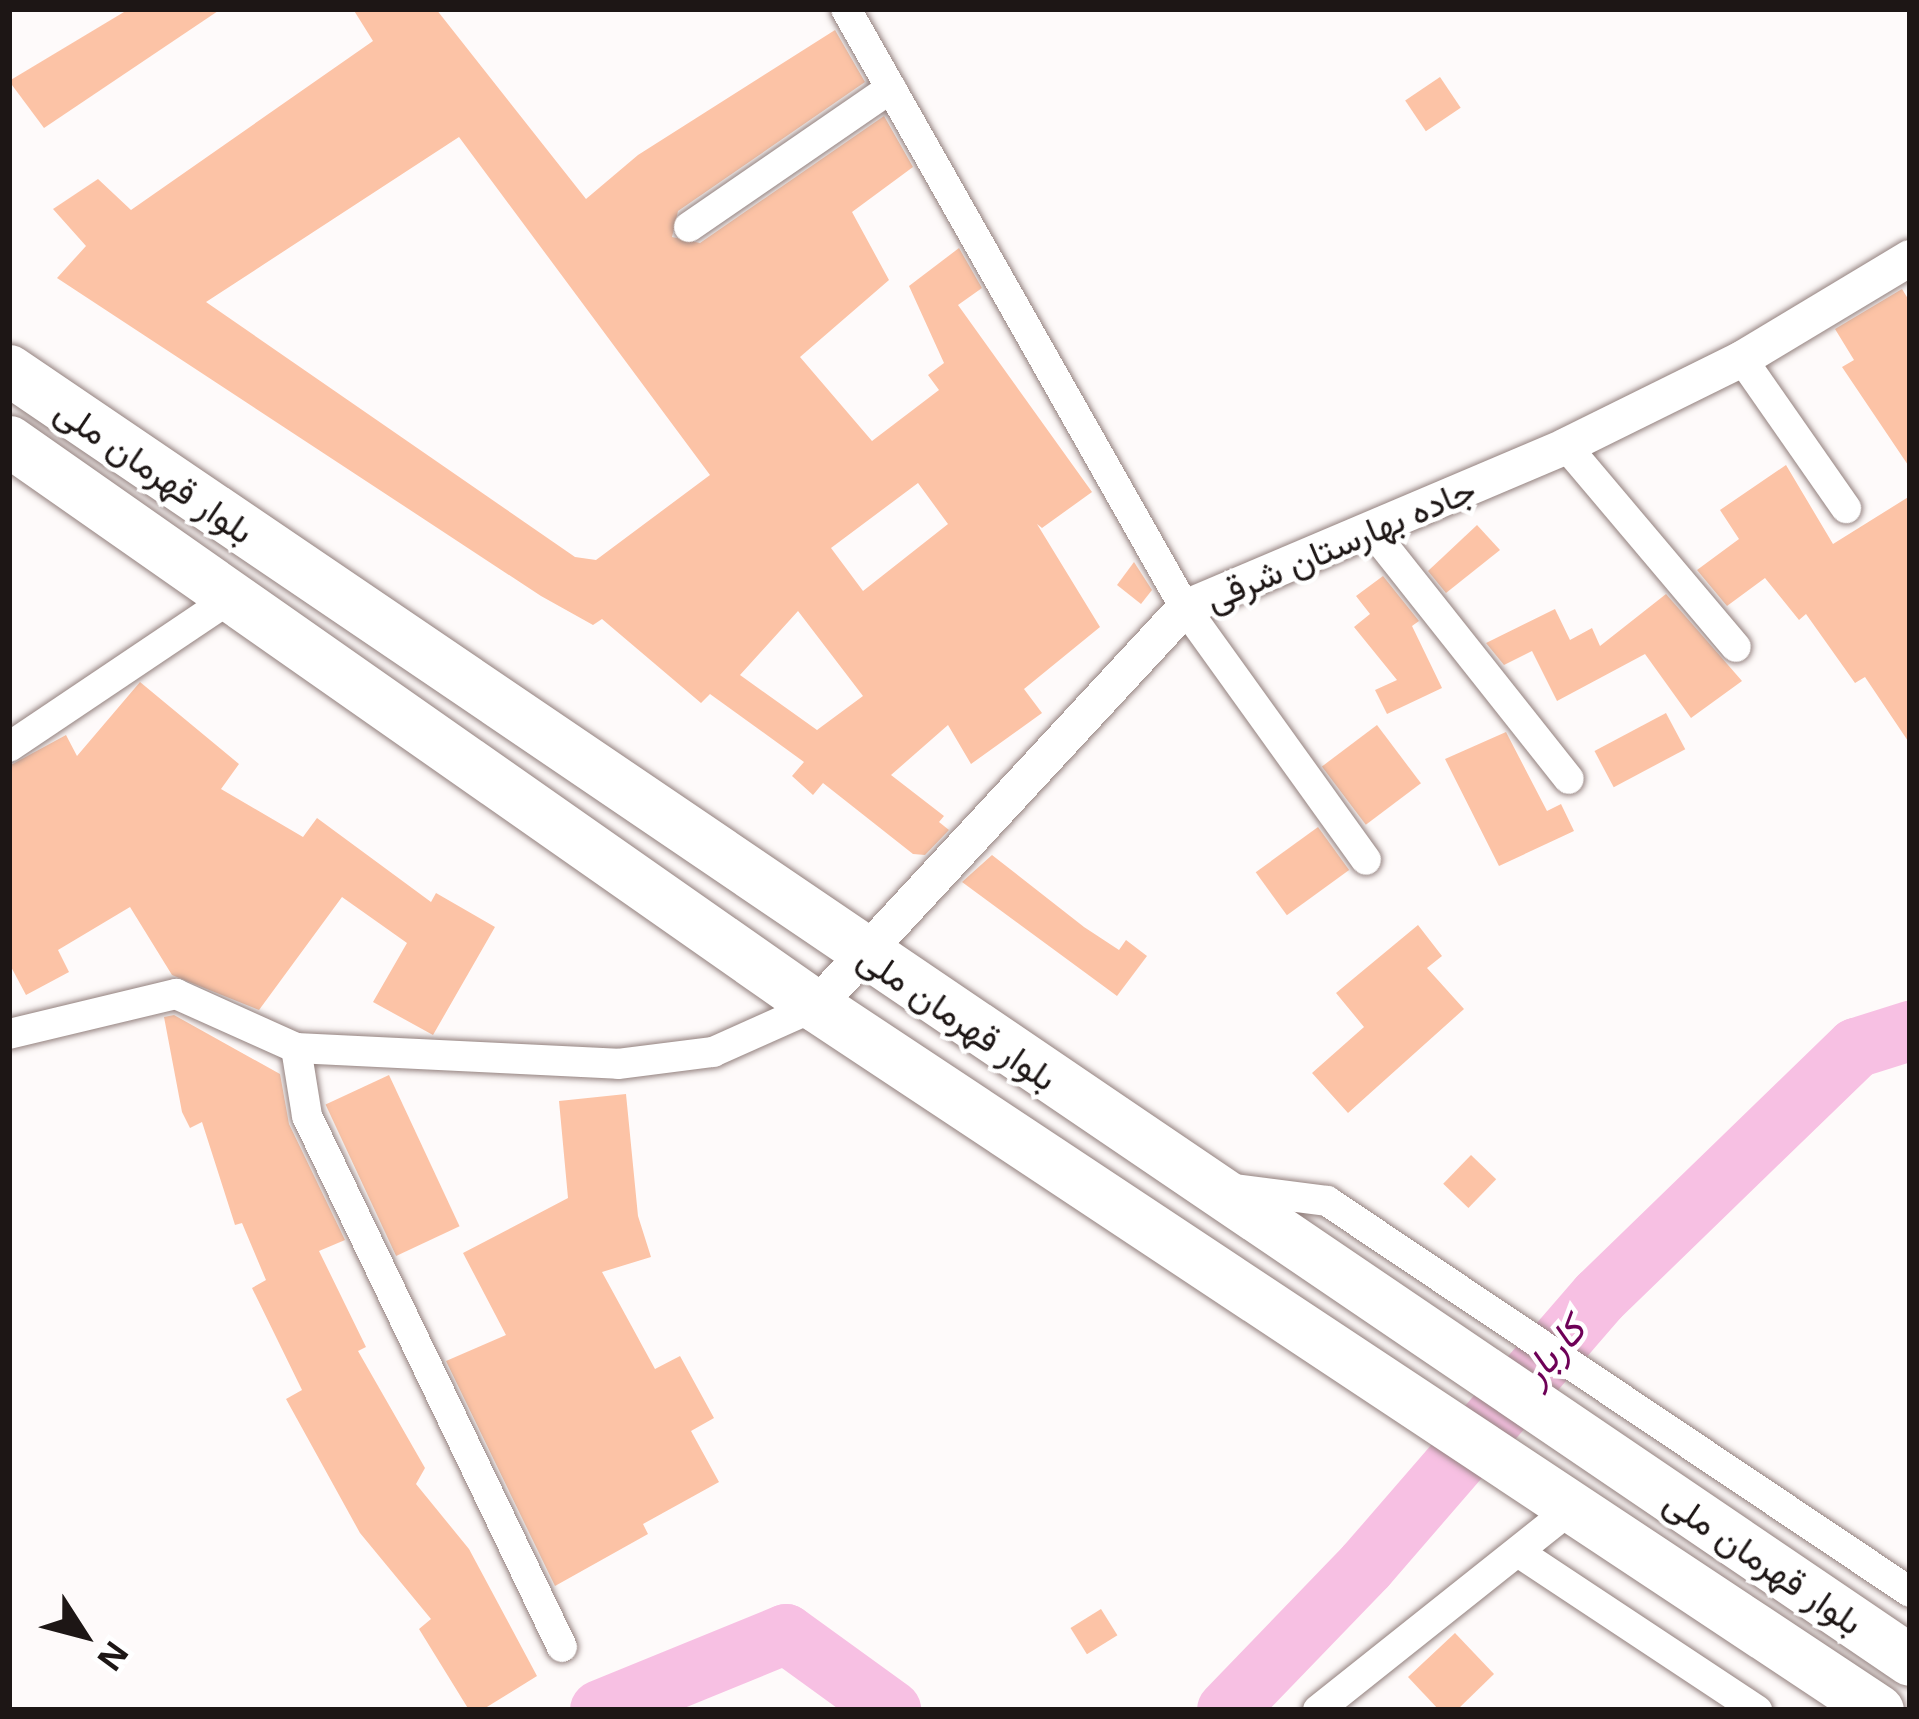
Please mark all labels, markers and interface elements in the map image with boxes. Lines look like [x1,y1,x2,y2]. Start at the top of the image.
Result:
street label: بلوار قهرمان ملی [48,388,262,552]
street label: جاده بهارستان شرقی [1198,467,1482,619]
street label: بلوار قهرمان ملی [851,935,1065,1099]
water label: کاربار [1510,1306,1594,1394]
street label: بلوار قهرمان ملی [1657,1479,1871,1643]
north arrow [24,1575,144,1695]
text: N [87,1632,140,1681]

